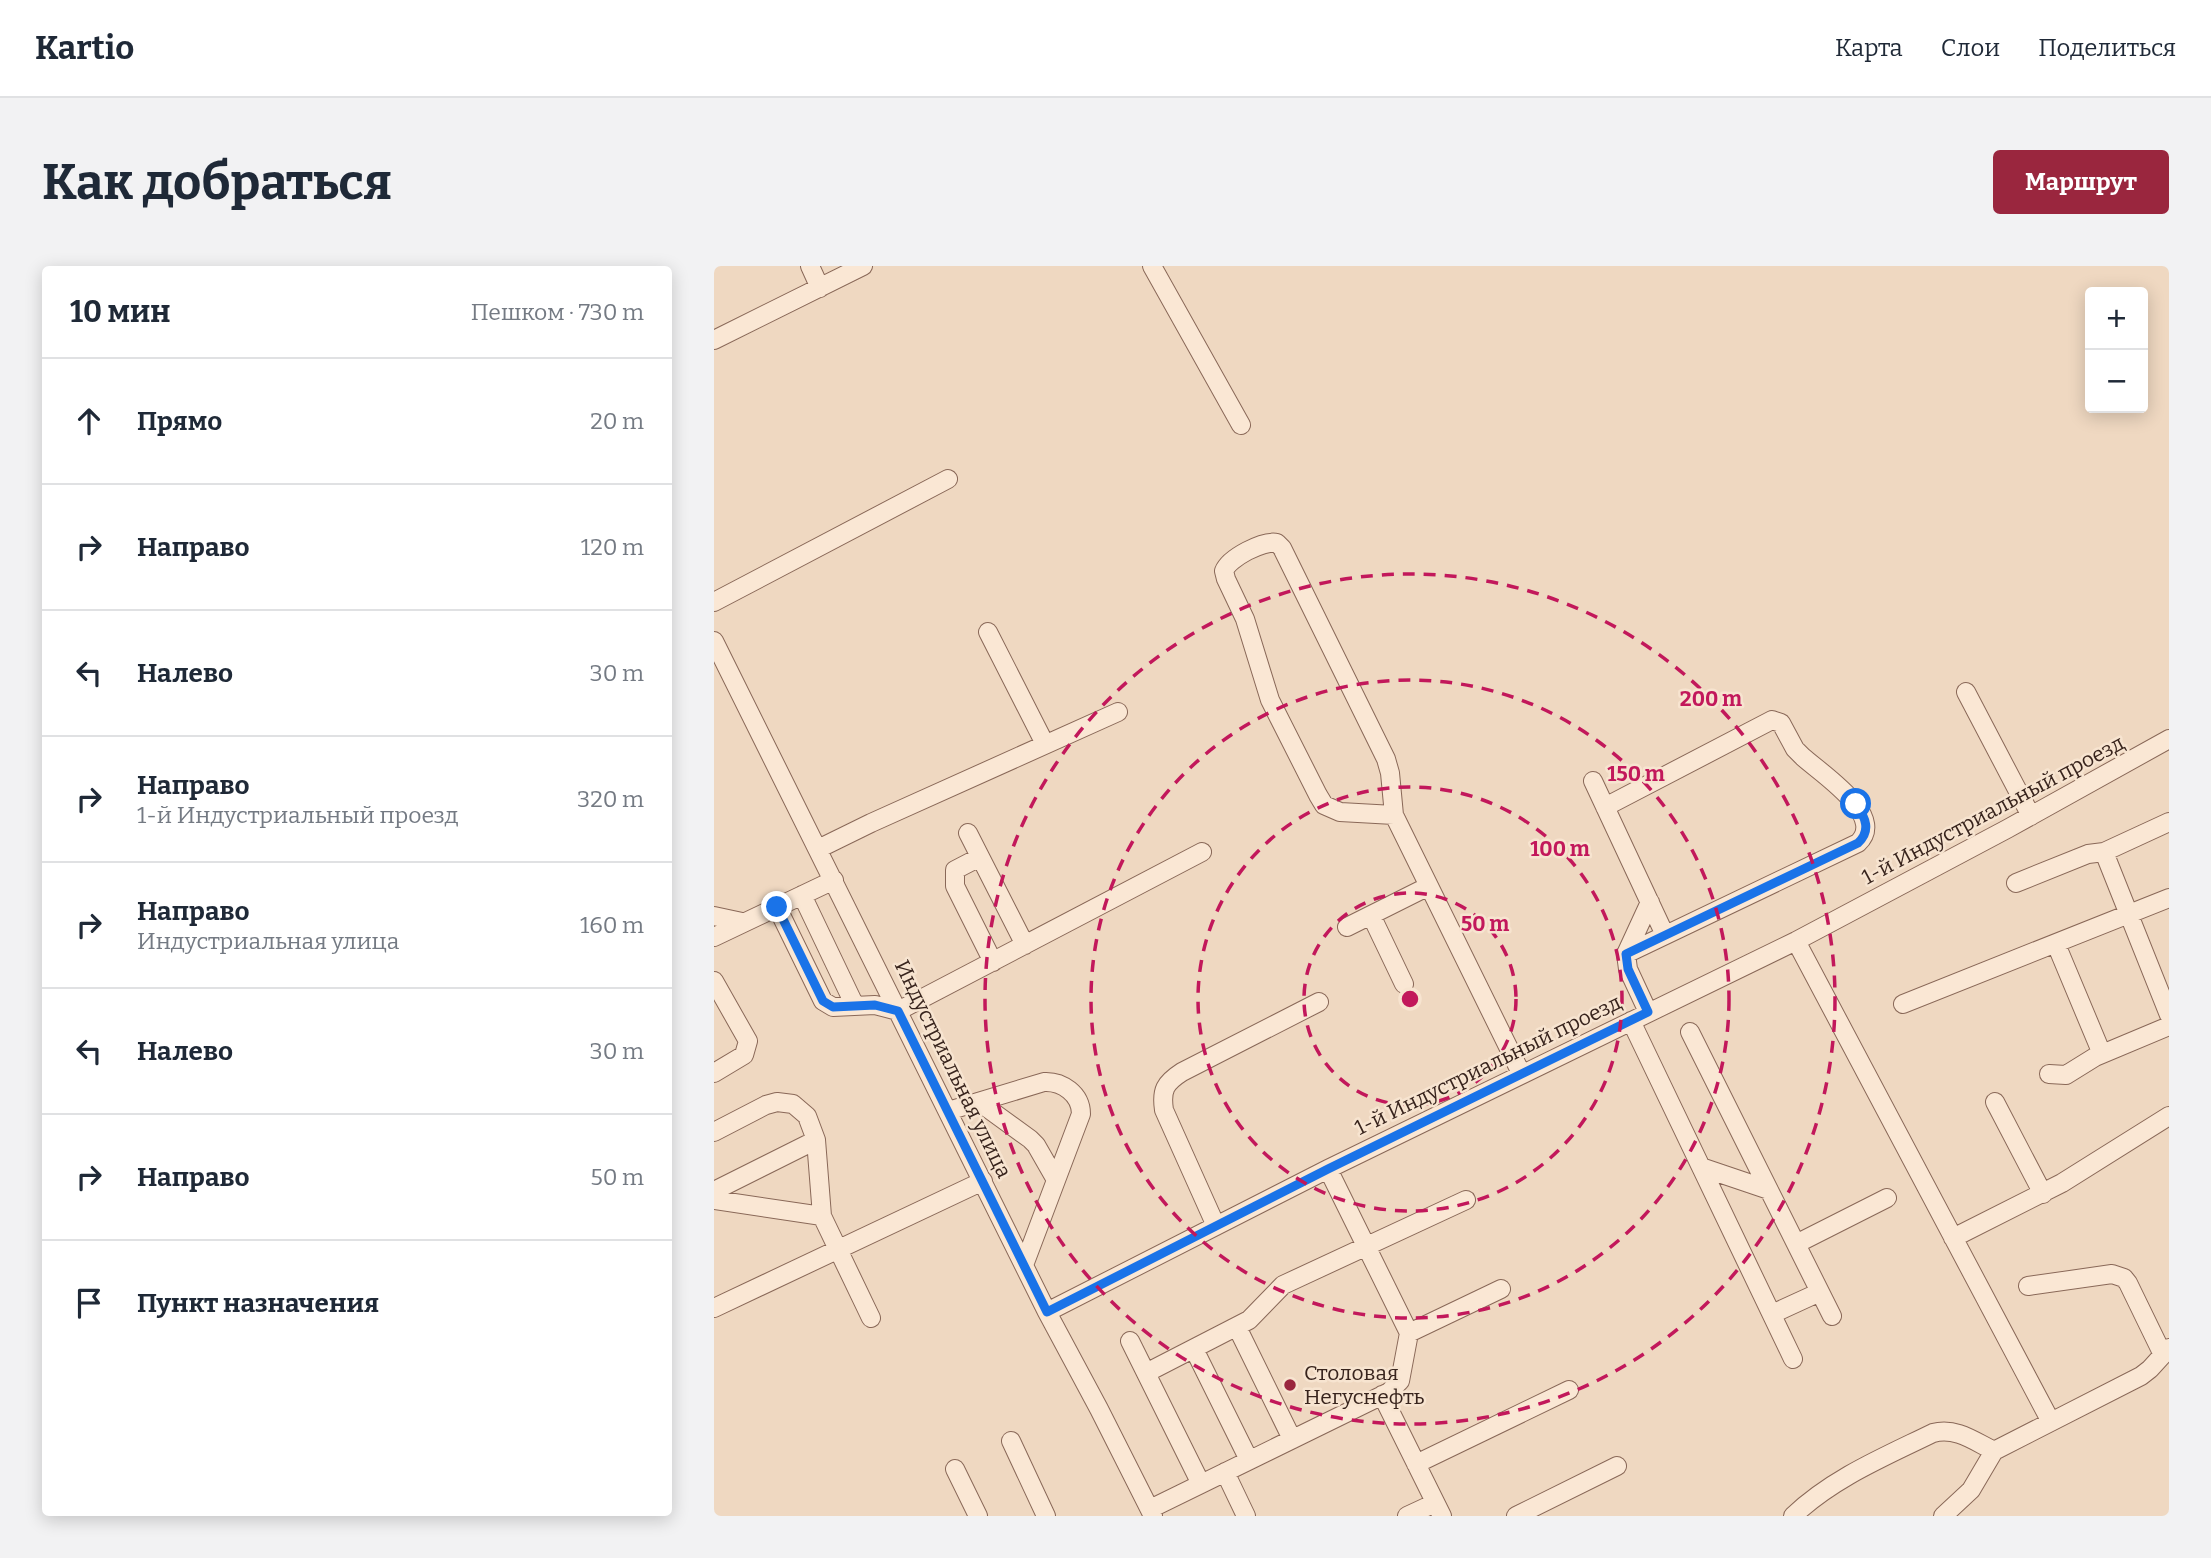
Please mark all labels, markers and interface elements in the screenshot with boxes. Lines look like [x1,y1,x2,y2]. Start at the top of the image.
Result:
text: Kartio [35,28,134,68]
text: Карта [1835,34,1903,62]
text: Слои [1941,34,2000,62]
text: Поделиться [2038,34,2176,62]
button: Маршрут [1993,150,2169,214]
text: Как добраться [42,153,392,212]
map controls [2085,287,2148,413]
button: + [2085,287,2148,350]
text: 10 мин [70,294,170,330]
text: Пешком · 730 m [471,298,644,326]
button: − [2085,350,2148,413]
icon: ahead [70,402,108,440]
text: Прямо [137,406,222,437]
text: 20 m [590,407,644,435]
icon: right [70,528,108,566]
text: Направо [137,532,250,563]
text: 120 m [581,533,644,561]
icon: left [70,654,108,692]
text: Налево [137,658,233,689]
text: 30 m [590,659,644,687]
text: 200 m [1680,686,1742,712]
street label: 1-й Индустриальный проезд [1857,729,2129,890]
text: 150 m [1607,761,1665,787]
text: Направо [137,770,250,801]
icon: right [70,780,108,818]
text: 320 m [577,785,644,813]
route start [1840,788,1871,819]
text: 1-й Индустриальный проезд [137,801,458,829]
text: 100 m [1530,836,1590,862]
route end [761,891,792,922]
text: Направо [137,896,250,927]
icon: right [70,906,108,944]
text: 160 m [580,911,644,939]
text: 50 m [1461,911,1509,937]
text: Индустриальная улица [137,927,399,955]
street label: Индустриальная улица [889,956,1017,1183]
centre of rings [1398,987,1422,1011]
street label: 1-й Индустриальный проезд [1350,989,1626,1141]
icon: left [70,1032,108,1070]
text: Налево [137,1036,233,1067]
text: 30 m [590,1037,644,1065]
icon: right [70,1158,108,1196]
text: Направо [137,1162,250,1193]
text: 50 m [590,1163,644,1191]
icon: arrive [70,1284,108,1322]
text: Пункт назначения [137,1288,379,1319]
place label: Столовая Негуснефть [1304,1360,1425,1410]
marker: Столовая Негуснефть [1282,1377,1298,1393]

